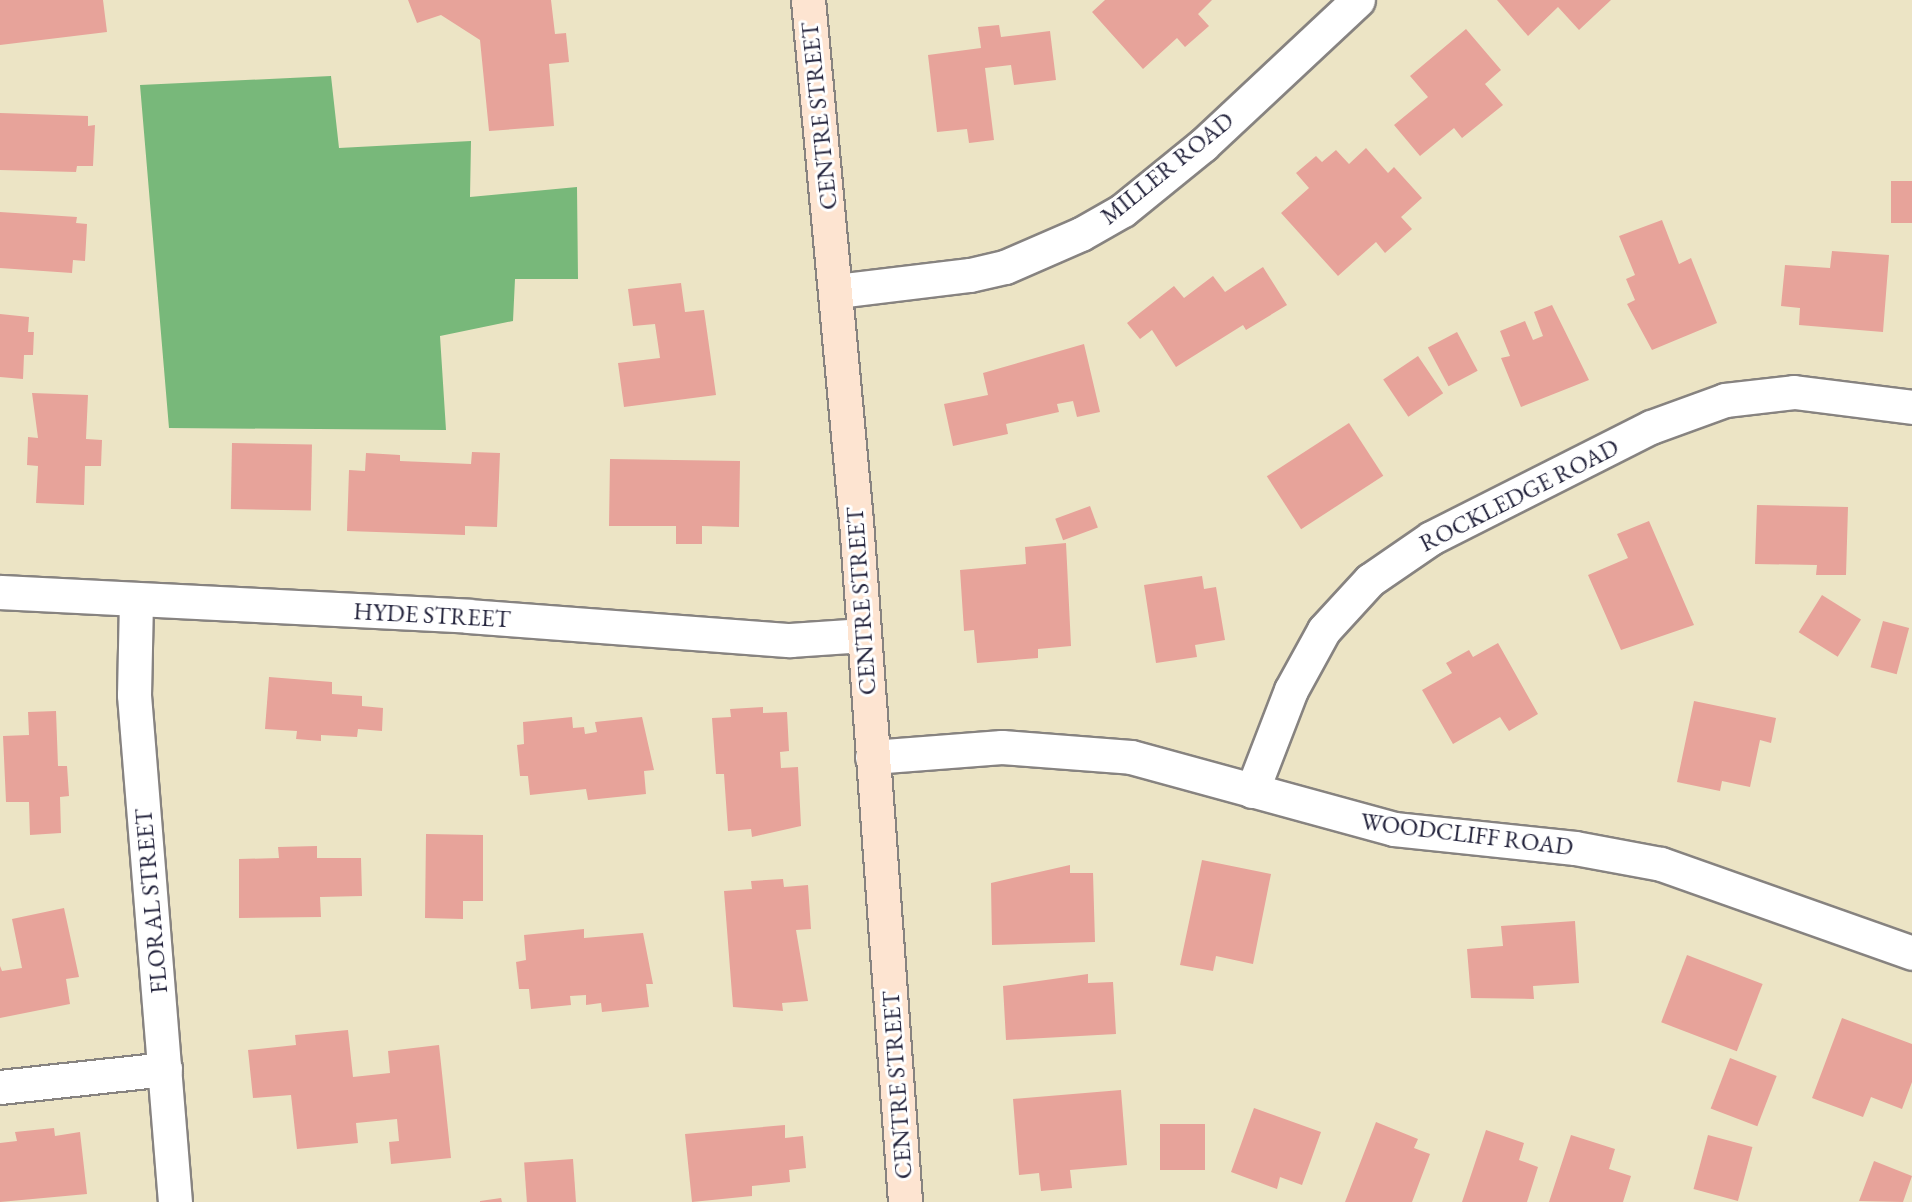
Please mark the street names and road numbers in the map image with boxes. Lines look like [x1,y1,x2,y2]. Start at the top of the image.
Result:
street label: CENTRE STREET [795,21,843,211]
street label: MILLER ROAD [1095,106,1239,230]
street label: ROCKLEDGE ROAD [1415,432,1623,558]
street label: CENTRE STREET [840,506,882,696]
street label: HYDE STREET [353,597,511,633]
street label: FLORAL STREET [129,807,173,995]
street label: WOODCLIFF ROAD [1359,807,1575,861]
street label: CENTRE STREET [876,990,918,1180]

